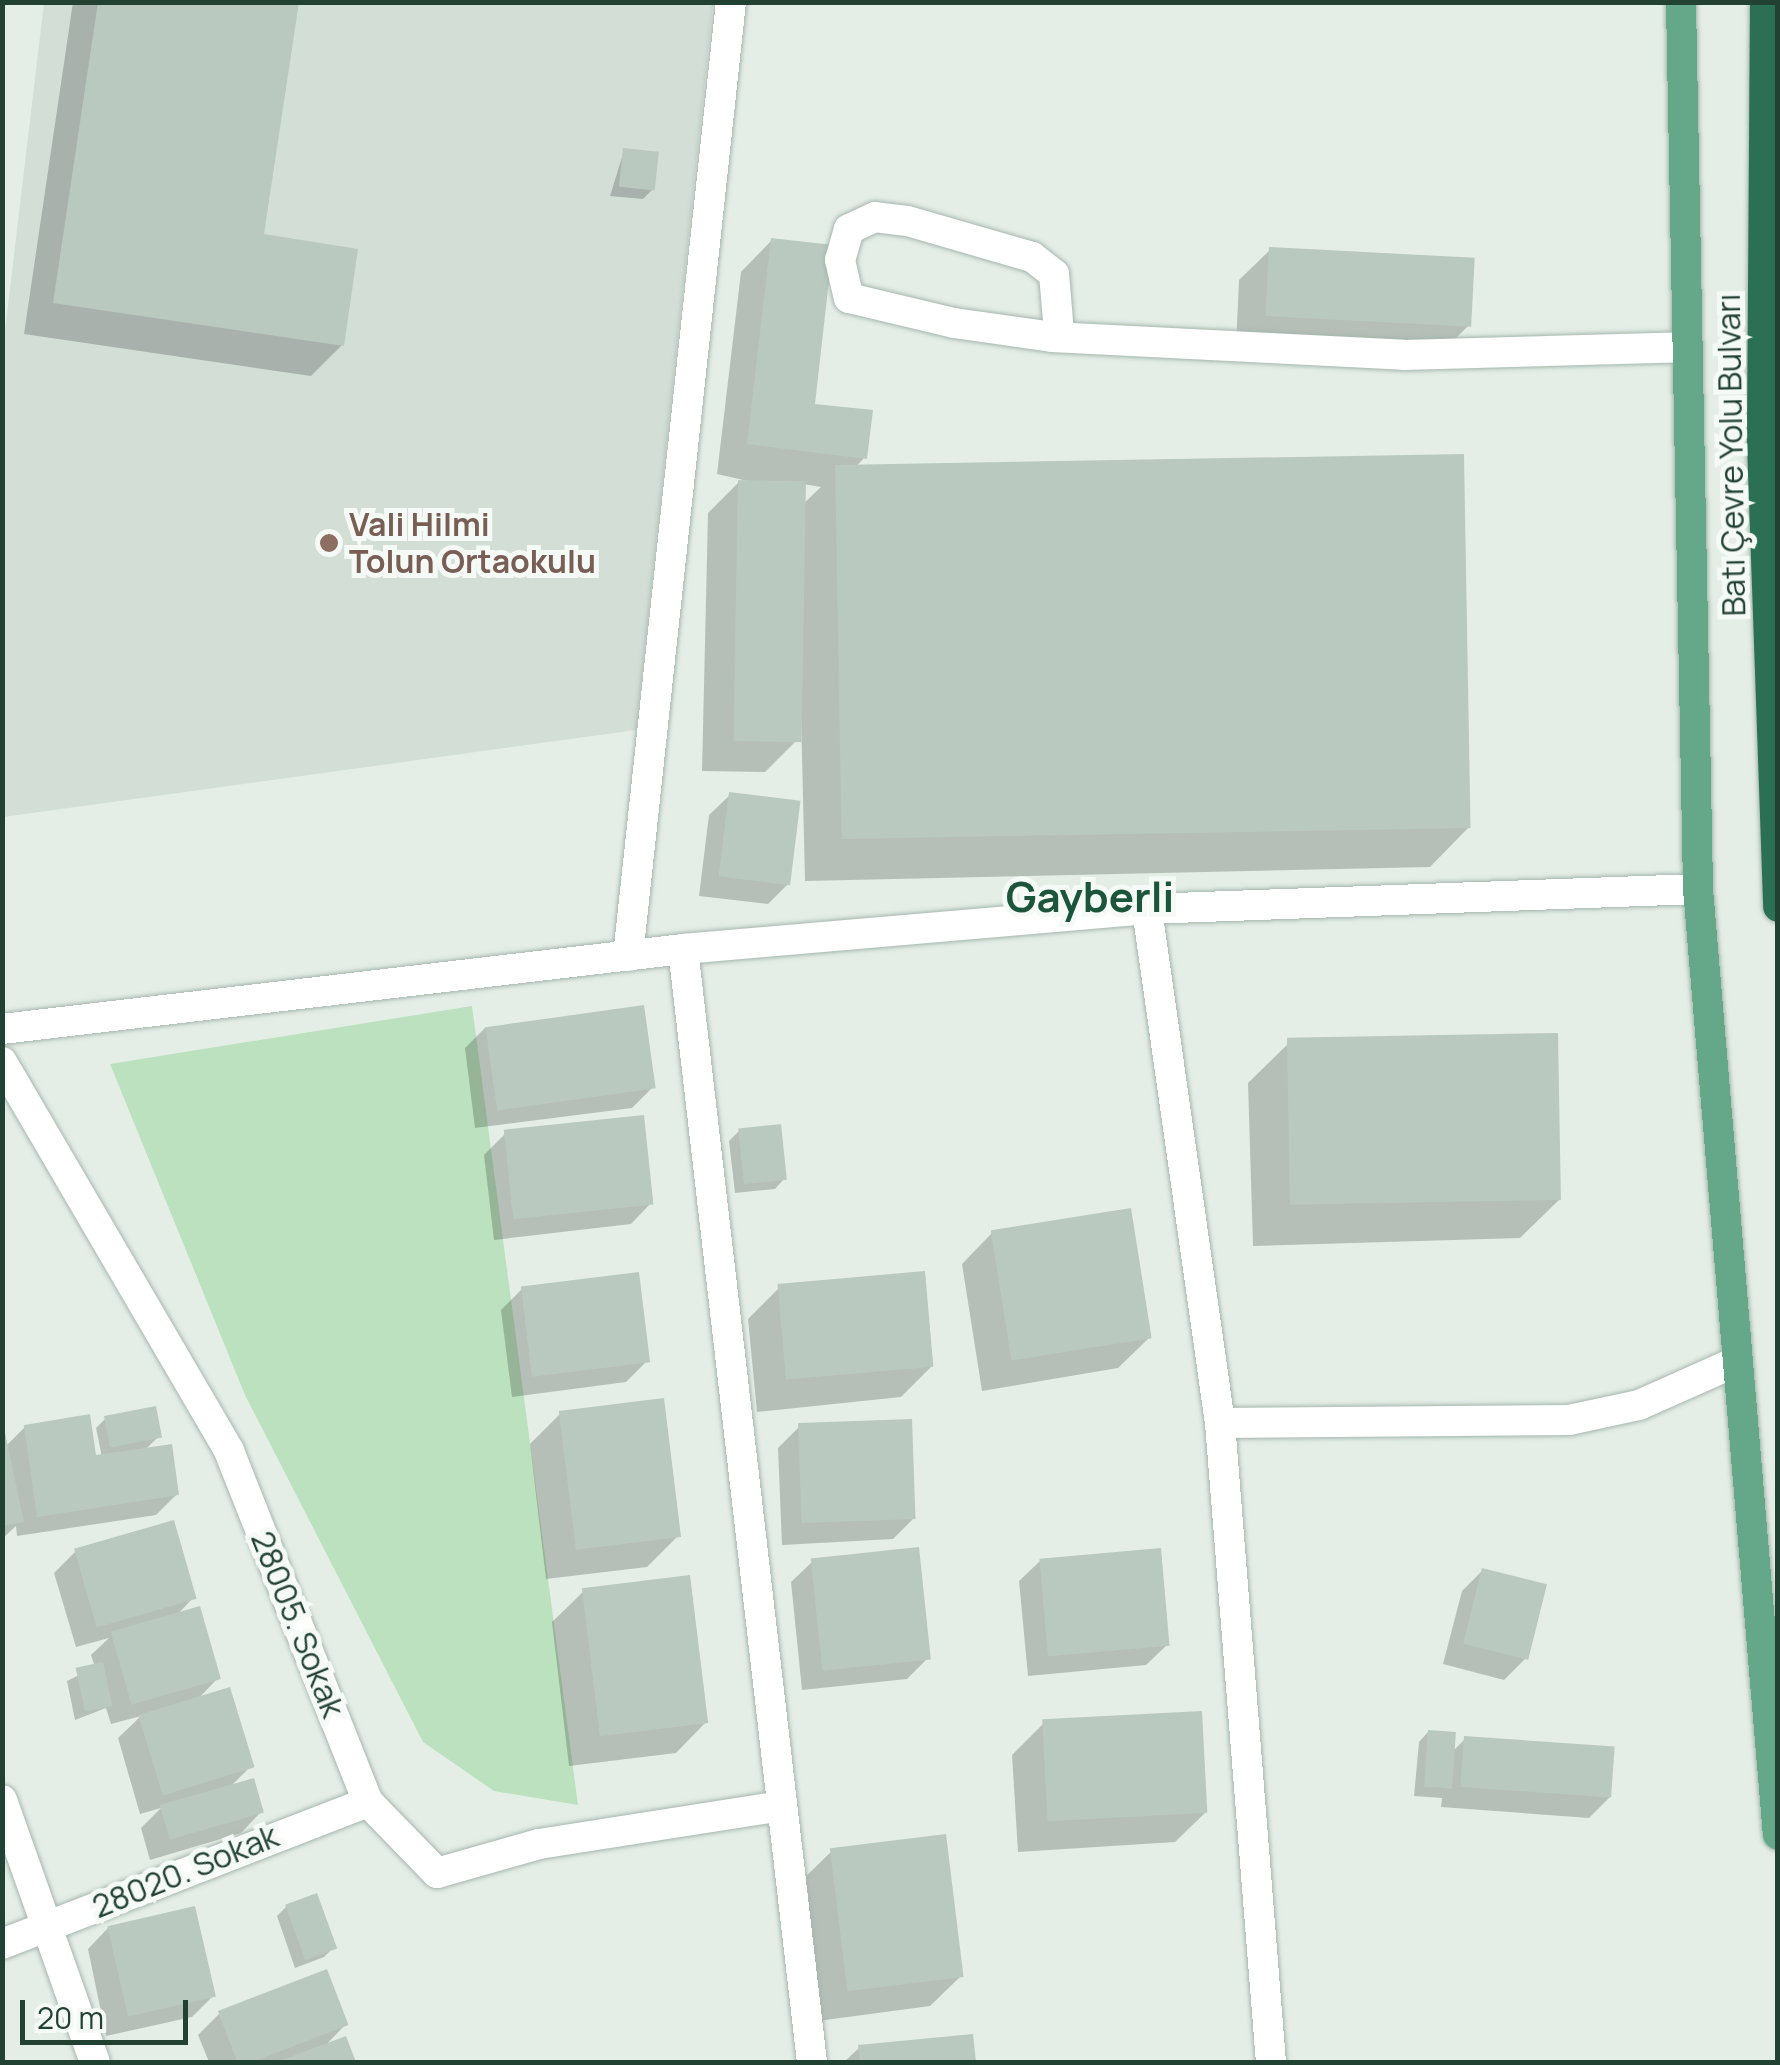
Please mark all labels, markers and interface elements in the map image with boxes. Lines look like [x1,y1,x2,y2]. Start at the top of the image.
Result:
street label: Batı Çevre Yolu Bulvarı [1709,293,1753,617]
place label: Vali Hilmi Tolun Ortaokulu [349,506,596,581]
marker: Vali Hilmi Tolun Ortaokulu [318,532,340,554]
district label: Gayberli [1006,871,1174,921]
street label: 28005. Sokak [243,1525,353,1723]
street label: 28020. Sokak [87,1816,283,1926]
scale bar [25,1980,192,2042]
text: 20 m [37,1997,104,2038]

